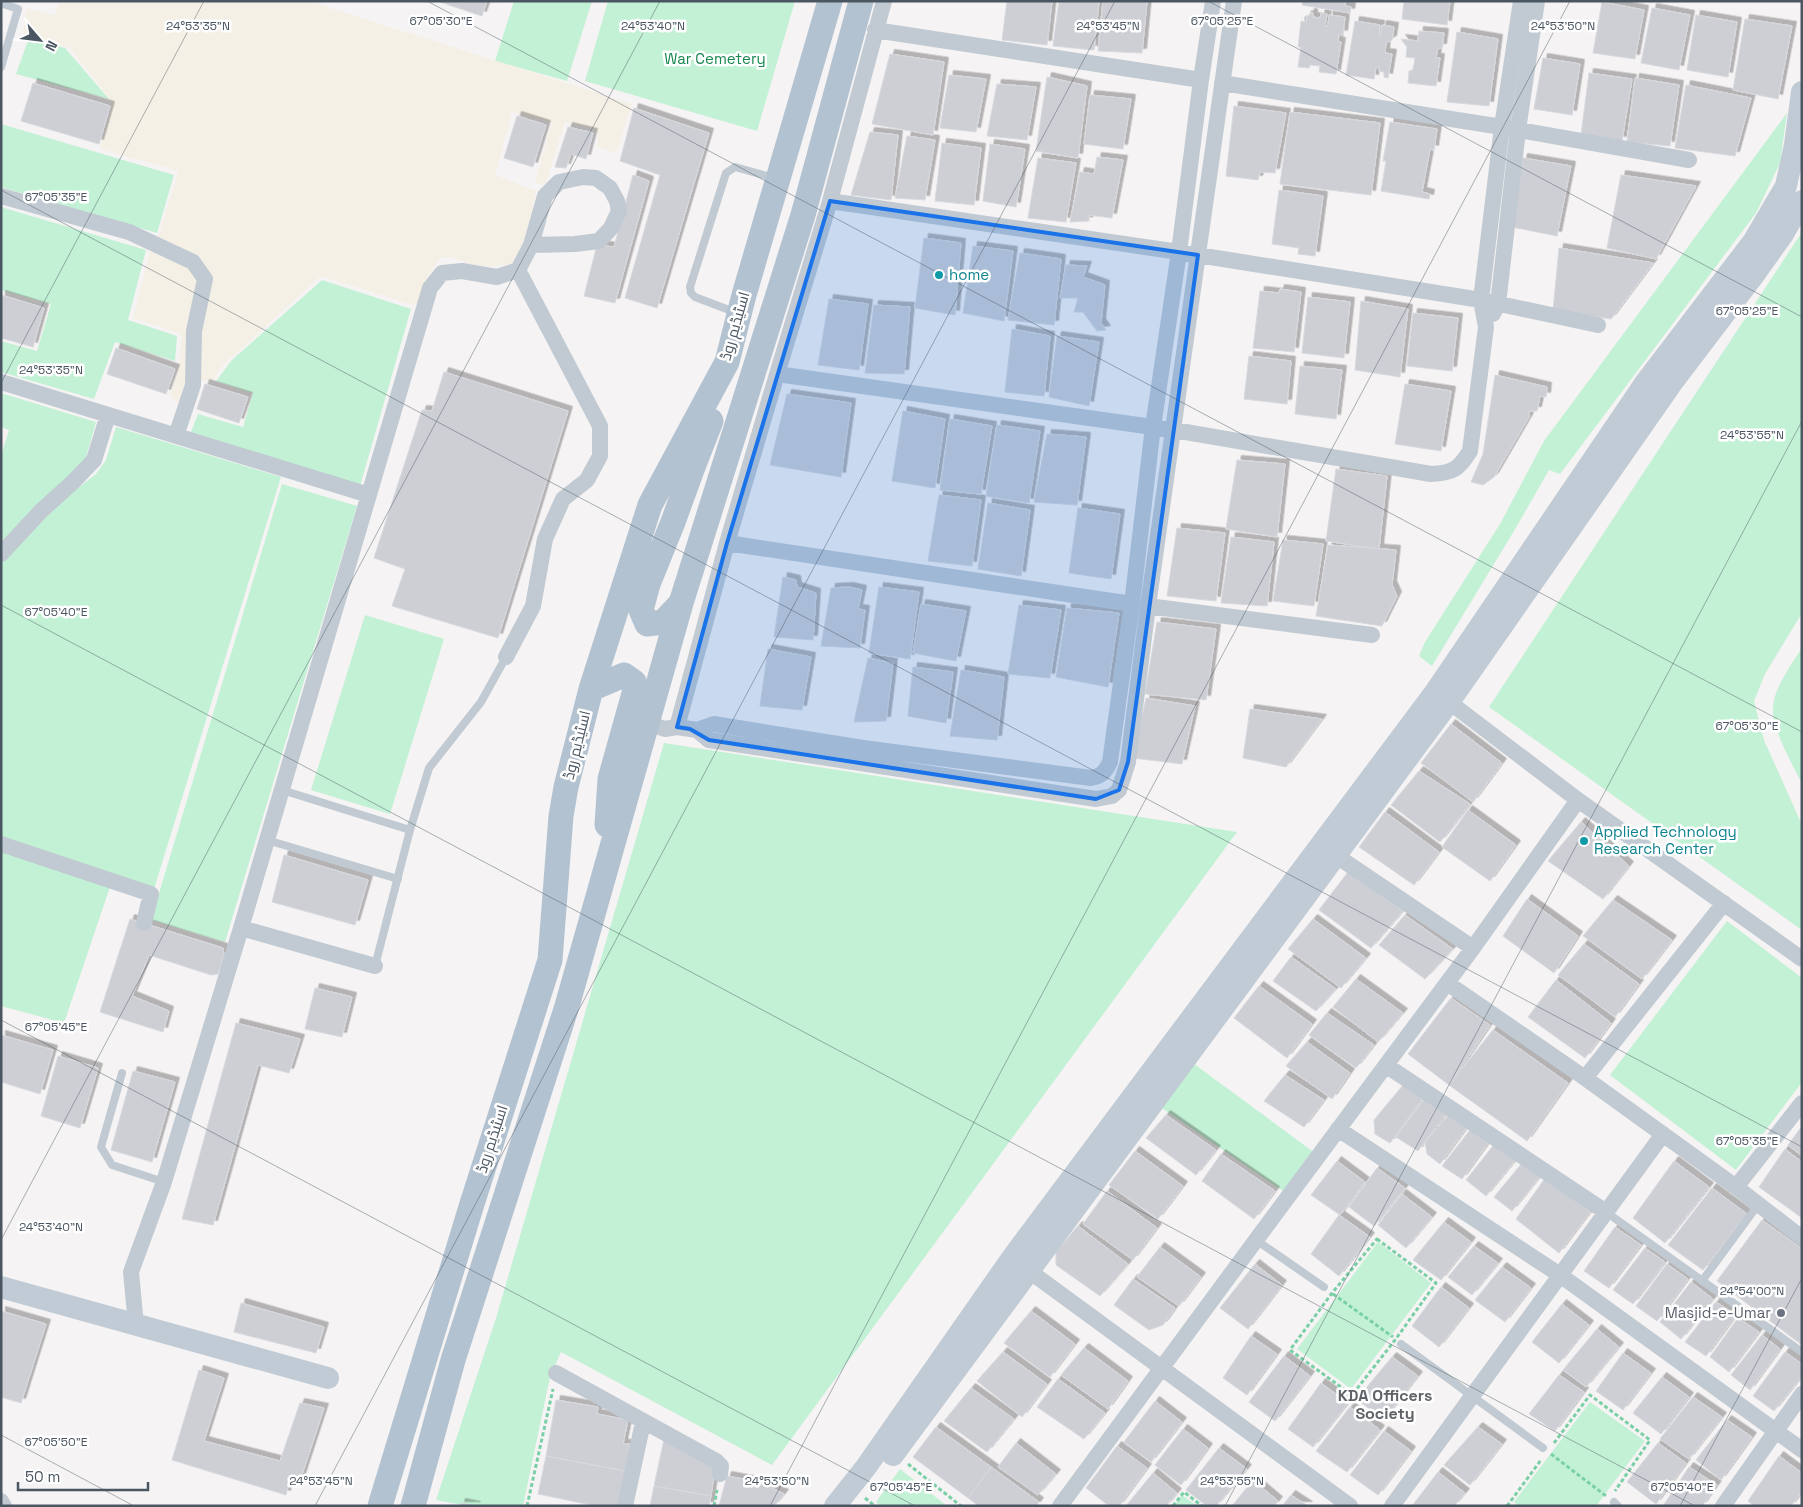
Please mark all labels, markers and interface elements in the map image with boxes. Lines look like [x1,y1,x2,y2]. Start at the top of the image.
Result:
text: 67°05'30"E [409,13,473,29]
text: 67°05'25"E [1191,13,1254,29]
north arrow [15,15,65,65]
text: 24°53'35"N [166,18,230,34]
text: 24°53'40"N [621,18,685,34]
text: 24°53'45"N [1076,18,1140,34]
text: 24°53'50"N [1531,18,1595,34]
text: N [41,38,62,54]
park label: War Cemetery [664,49,766,68]
text: 67°05'35"E [25,189,88,205]
place label: home [949,265,989,284]
marker: home [933,269,945,281]
street label: اسٹیڈیم روڈ [716,289,754,363]
text: 67°05'25"E [1716,303,1779,319]
text: 24°53'35"N [19,362,83,378]
text: 24°53'55"N [1720,427,1784,443]
text: 67°05'40"E [25,604,88,620]
street label: اسٹیڈیم روڈ [559,708,595,782]
text: 67°05'30"E [1715,718,1779,734]
place label: Applied Technology Research Center [1594,822,1737,858]
marker: Applied Technology Research Center [1578,835,1590,847]
text: 67°05'45"E [25,1019,87,1035]
street label: اسٹیڈیم روڈ [472,1102,512,1176]
text: 67°05'35"E [1716,1133,1779,1149]
text: 24°53'40"N [19,1219,83,1235]
text: 24°54'00"N [1720,1283,1784,1299]
place label: Masjid-e-Umar [1665,1303,1771,1322]
marker: Masjid-e-Umar [1775,1307,1787,1319]
district label: KDA Officers Society [1338,1385,1432,1424]
text: 67°05'50"E [24,1434,88,1450]
scale bar [18,1460,148,1492]
text: 50 m [25,1467,60,1486]
text: 24°53'45"N [289,1473,353,1489]
text: 24°53'50"N [745,1473,809,1489]
text: 24°53'55"N [1200,1473,1264,1489]
text: 67°05'45"E [870,1479,932,1495]
text: 67°05'40"E [1651,1479,1714,1495]

